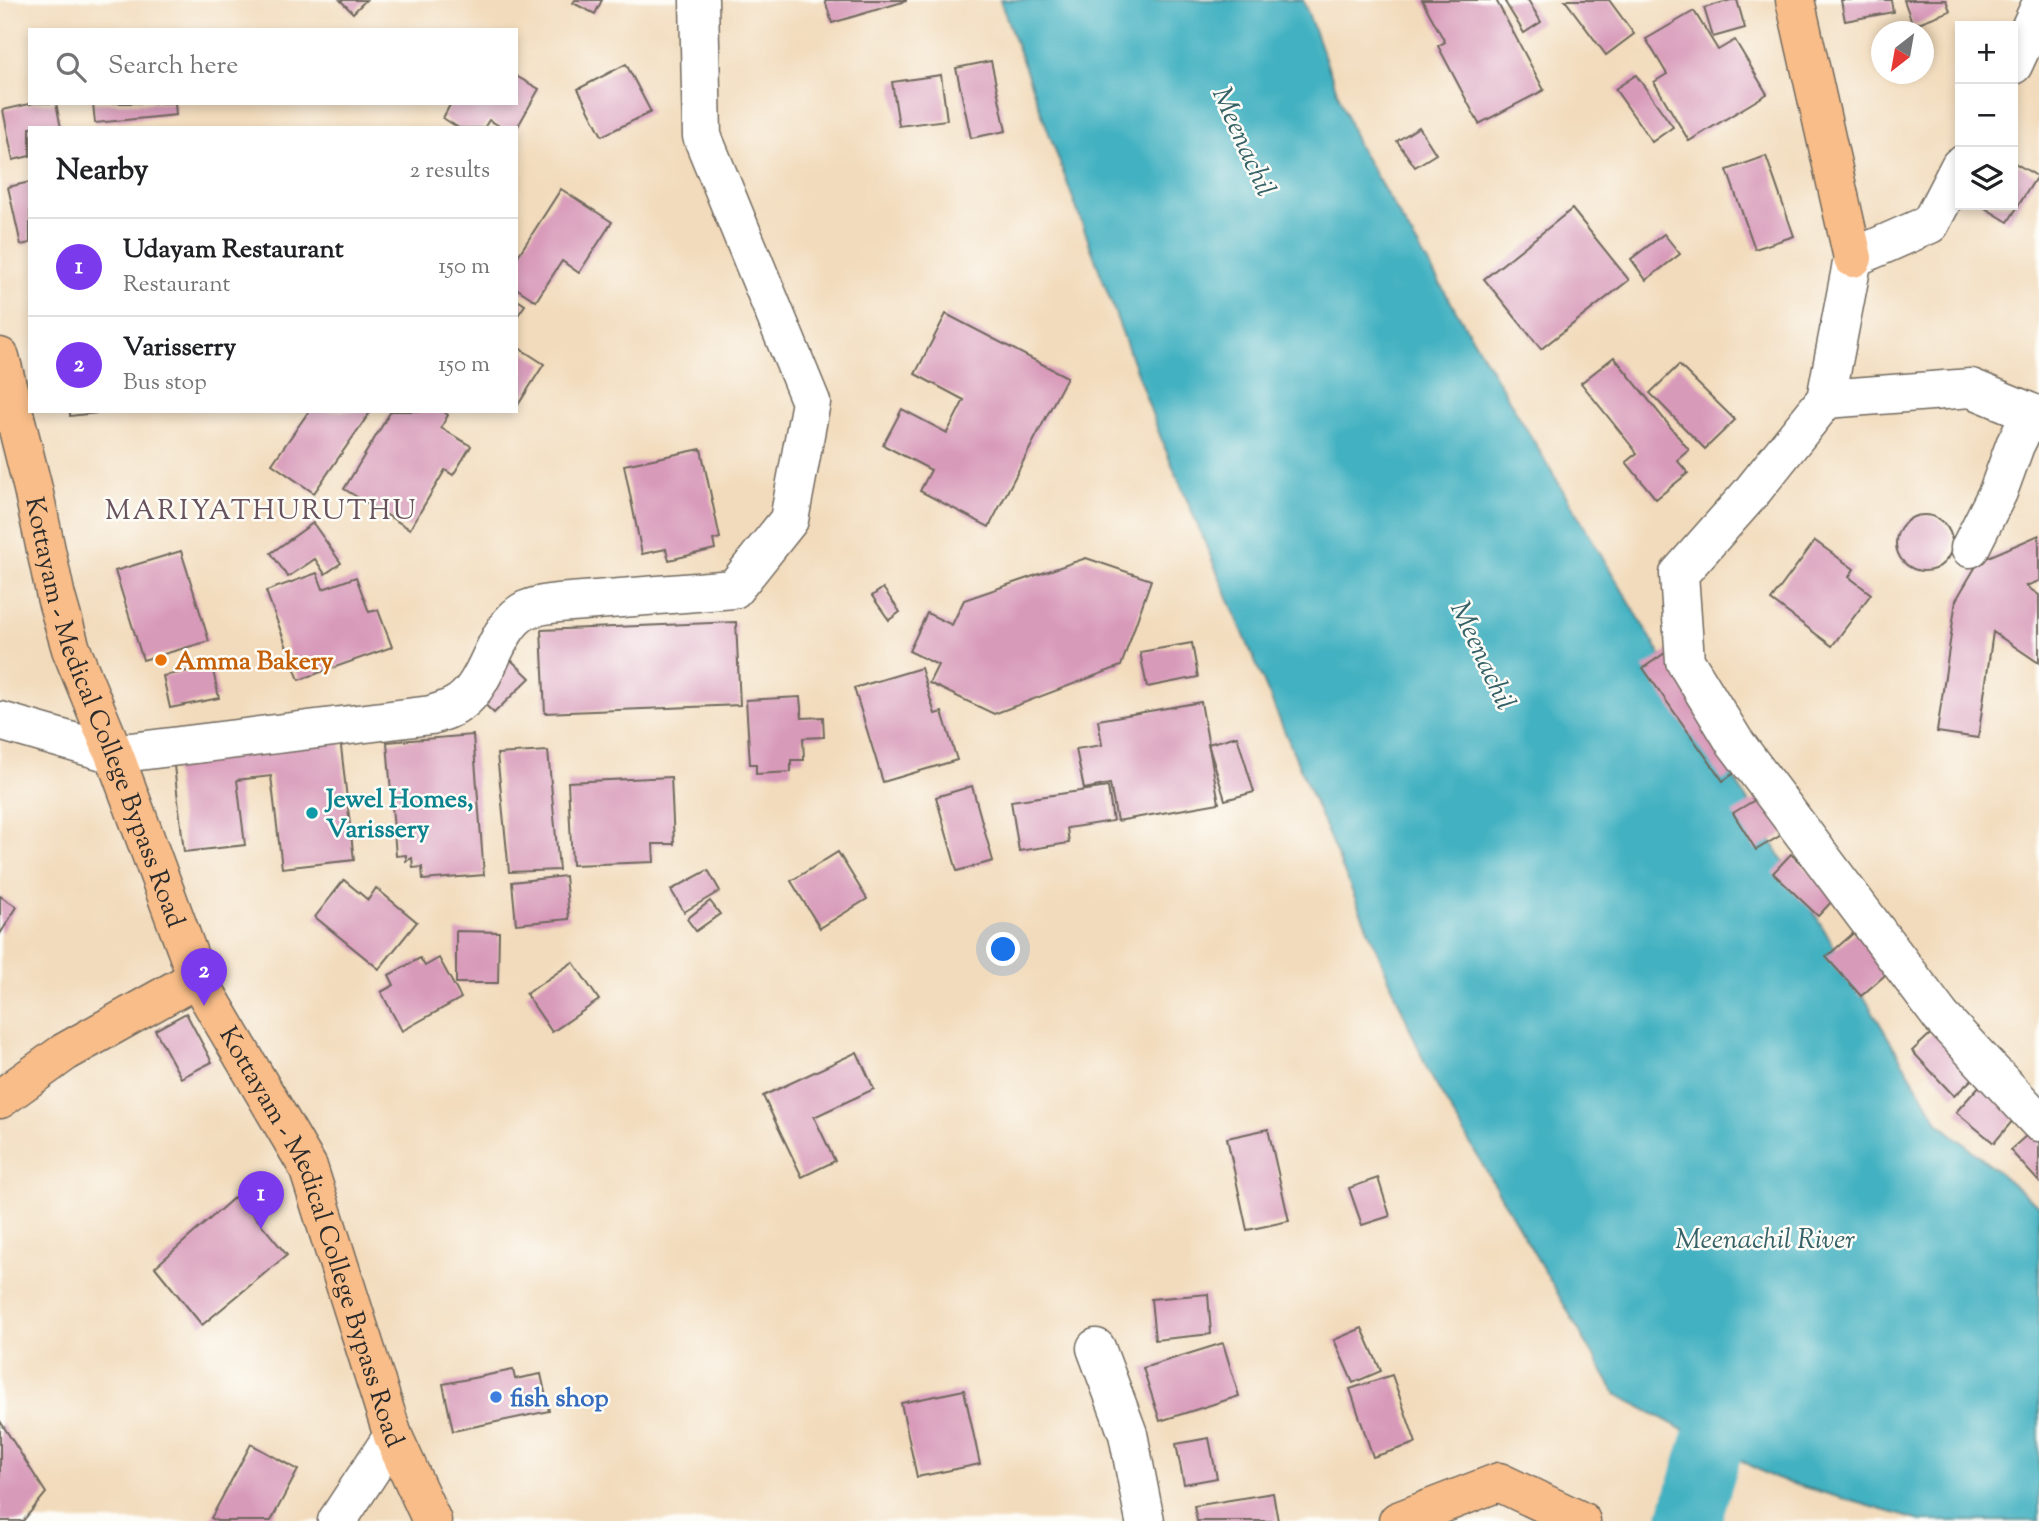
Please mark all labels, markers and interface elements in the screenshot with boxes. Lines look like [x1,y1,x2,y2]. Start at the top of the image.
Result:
north arrow [1871,21,1934,84]
map controls [1955,21,2018,210]
button: + [1955,21,2018,84]
search box [28,28,518,105]
icon: search [52,48,90,86]
text: Search here [108,48,238,85]
water label: Meenachil [1200,81,1284,204]
button: − [1955,84,2018,147]
button: layers [1955,147,2018,210]
text: Nearby [56,150,148,193]
text: 2 results [410,155,490,188]
text: Udayam Restaurant [123,232,344,269]
text: 1 [75,251,83,284]
text: 150 m [438,251,490,284]
text: Restaurant [123,269,230,302]
text: Varisserry [123,330,236,367]
text: 2 [74,349,84,382]
text: 150 m [438,349,490,382]
text: Bus stop [123,367,207,400]
district label: MARIYATHURUTHU [105,492,417,532]
street label: Kottayam - Medical College Bypass Road [14,494,193,934]
water label: Meenachil [1439,595,1524,717]
place label: Amma Bakery [175,644,334,681]
marker: Amma Bakery [153,652,169,668]
place label: Jewel Homes, Varissery [324,782,474,849]
marker: Jewel Homes, Varissery [304,805,320,821]
your location [986,932,1020,966]
pin: 2 [181,948,227,1006]
street label: Kottayam - Medical College Bypass Road [209,1020,412,1454]
pin: 1 [238,1171,284,1229]
water label: Meenachil River [1675,1221,1855,1261]
place label: fish shop [510,1381,609,1418]
marker: fish shop [488,1389,504,1405]

